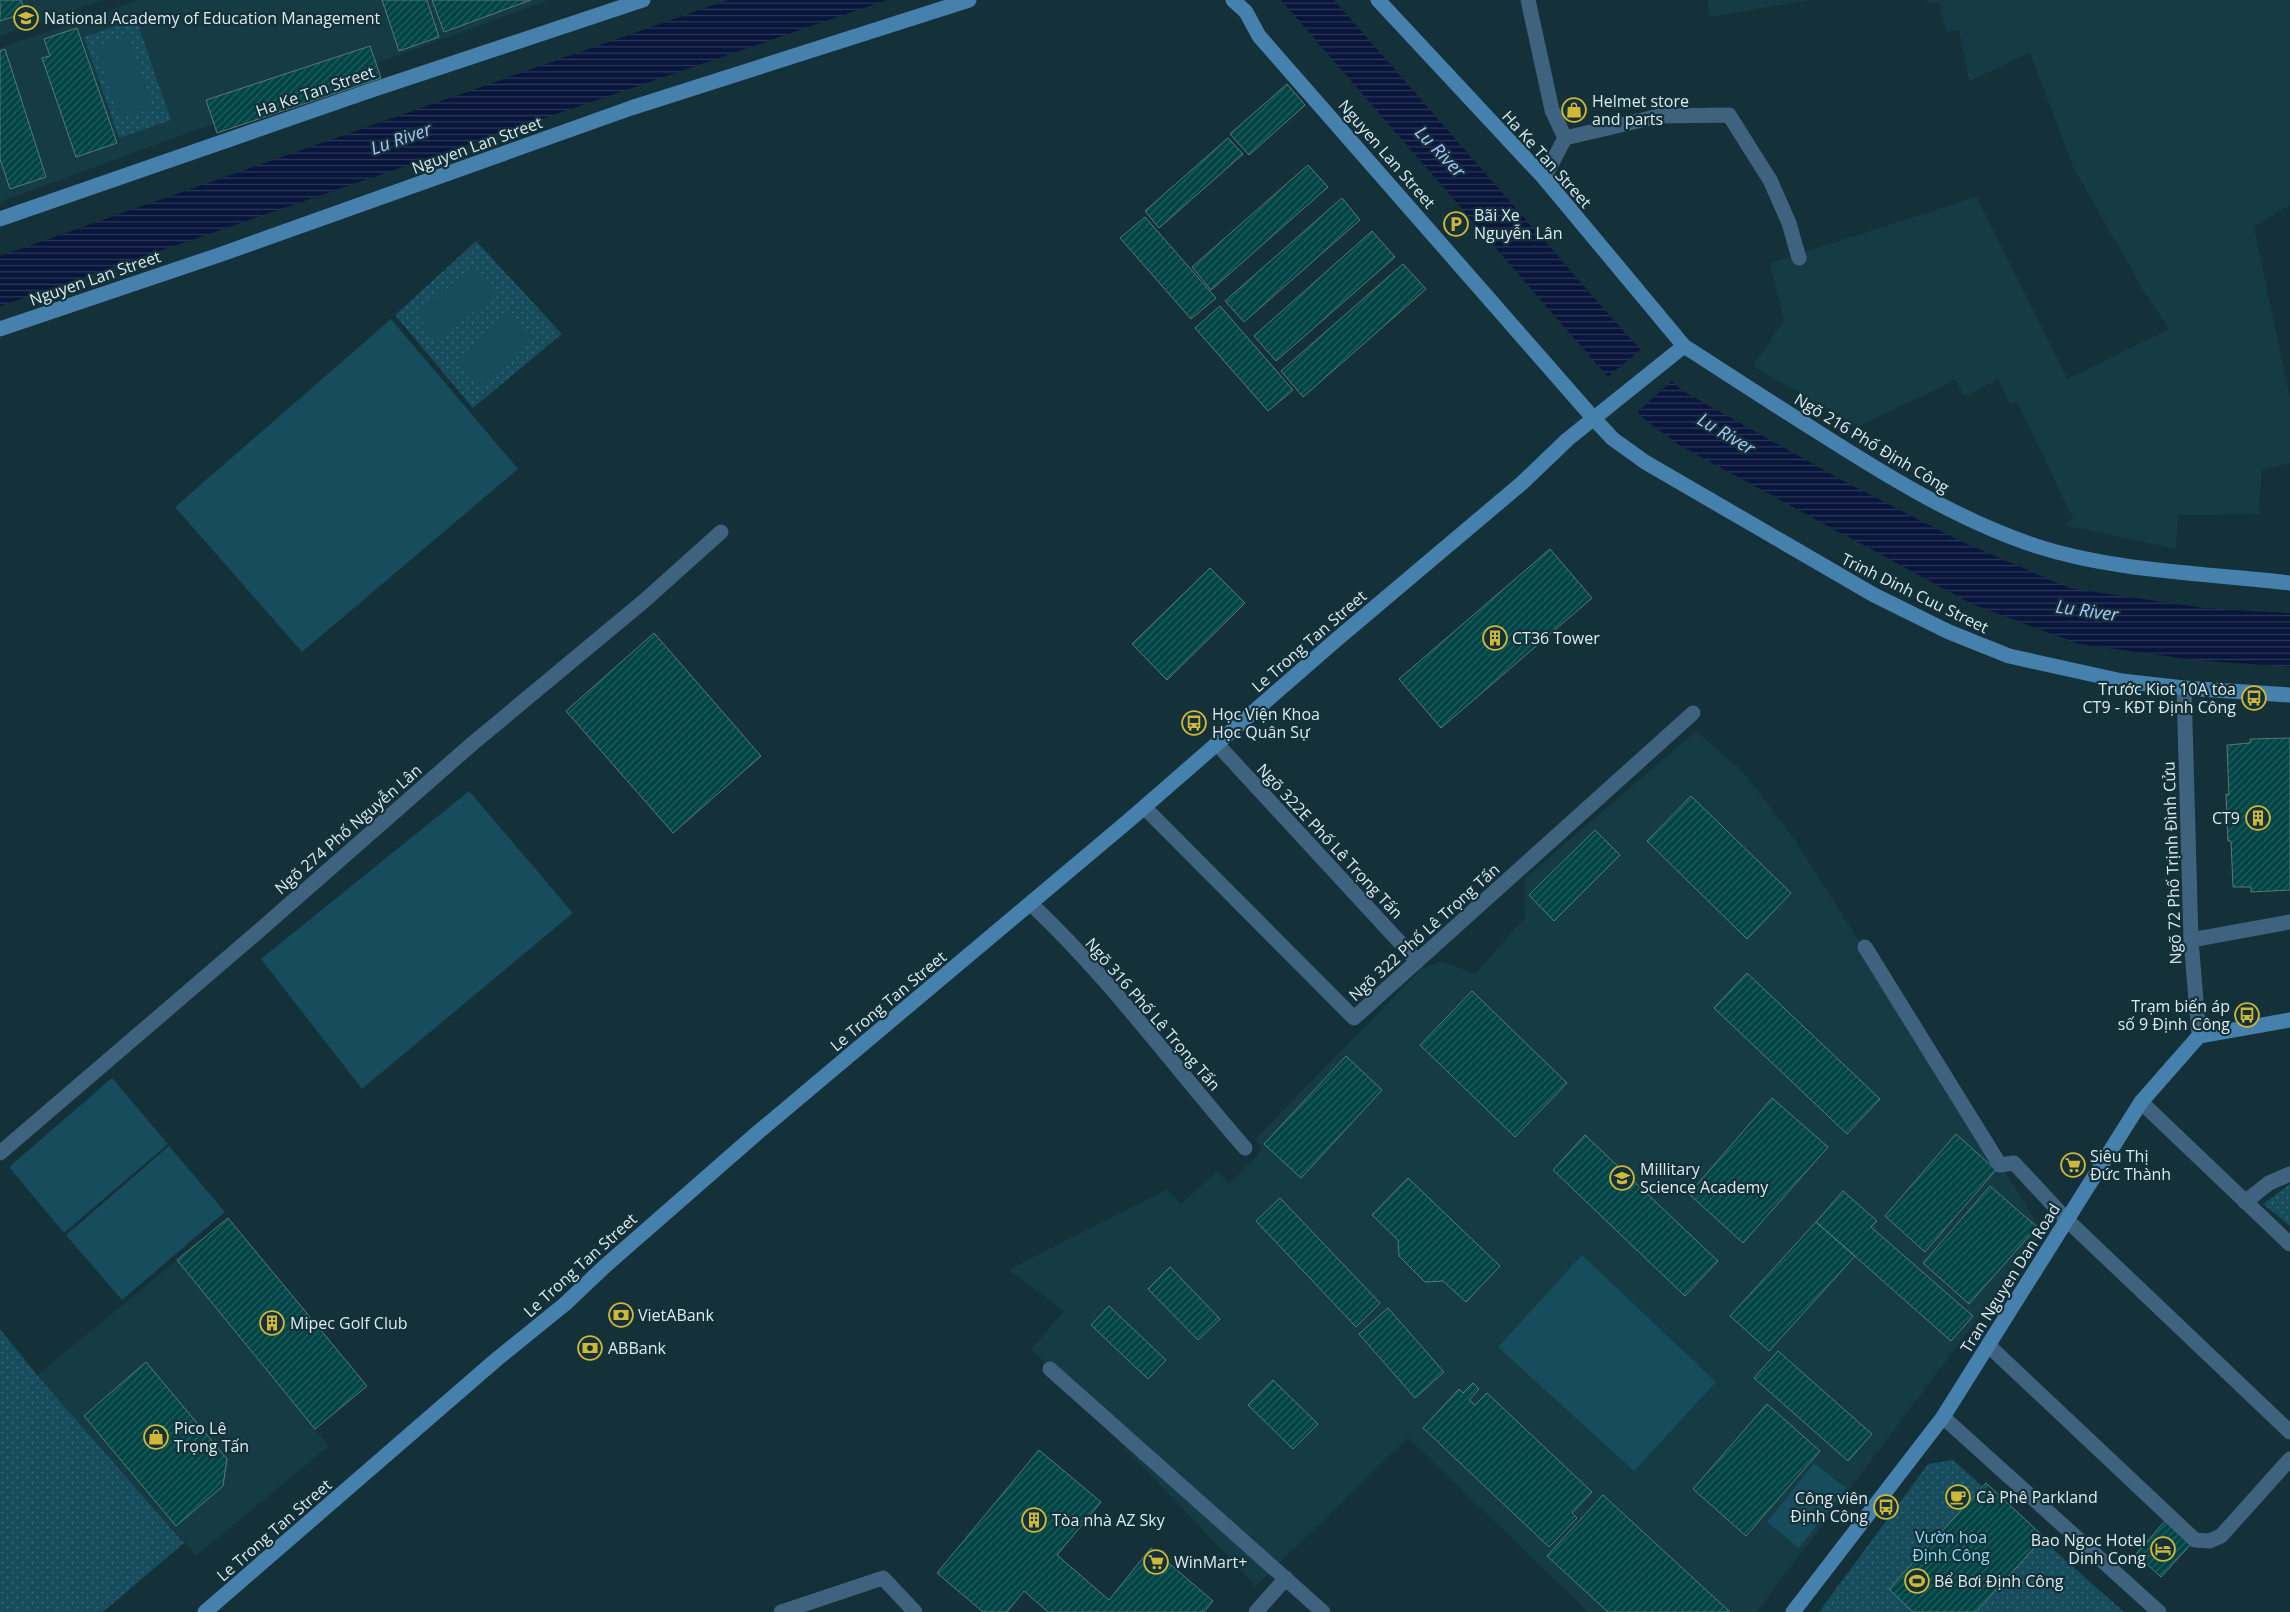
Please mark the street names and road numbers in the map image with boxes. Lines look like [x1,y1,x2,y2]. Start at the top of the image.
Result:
street label: Ha Ke Tan Street [253,60,378,122]
street label: Nguyen Lan Street [1334,95,1441,213]
street label: Ha Ke Tan Street [1497,106,1597,213]
street label: Nguyen Lan Street [409,111,546,179]
street label: Nguyen Lan Street [26,245,164,311]
street label: Ngõ 216 Phố Định Công [1790,388,1954,498]
street label: Trinh Dinh Cuu Street [1838,548,1993,638]
street label: Le Trong Tan Street [1247,585,1371,697]
street label: Ngõ 274 Phố Nguyễn Lân [270,759,426,899]
street label: Ngõ 322E Phố Lê Trọng Tấn [1252,759,1408,923]
street label: Ngõ 72 Phố Trịnh Đình Cửu [2157,761,2187,965]
street label: Ngõ 322 Phố Lê Trọng Tấn [1344,858,1504,1006]
street label: Ngõ 316 Phố Lê Trọng Tấn [1080,933,1226,1095]
street label: Le Trong Tan Street [825,946,951,1056]
street label: Tran Nguyen Dan Road [1955,1199,2065,1357]
street label: Le Trong Tan Street [519,1208,642,1322]
street label: Le Trong Tan Street [212,1474,336,1586]

